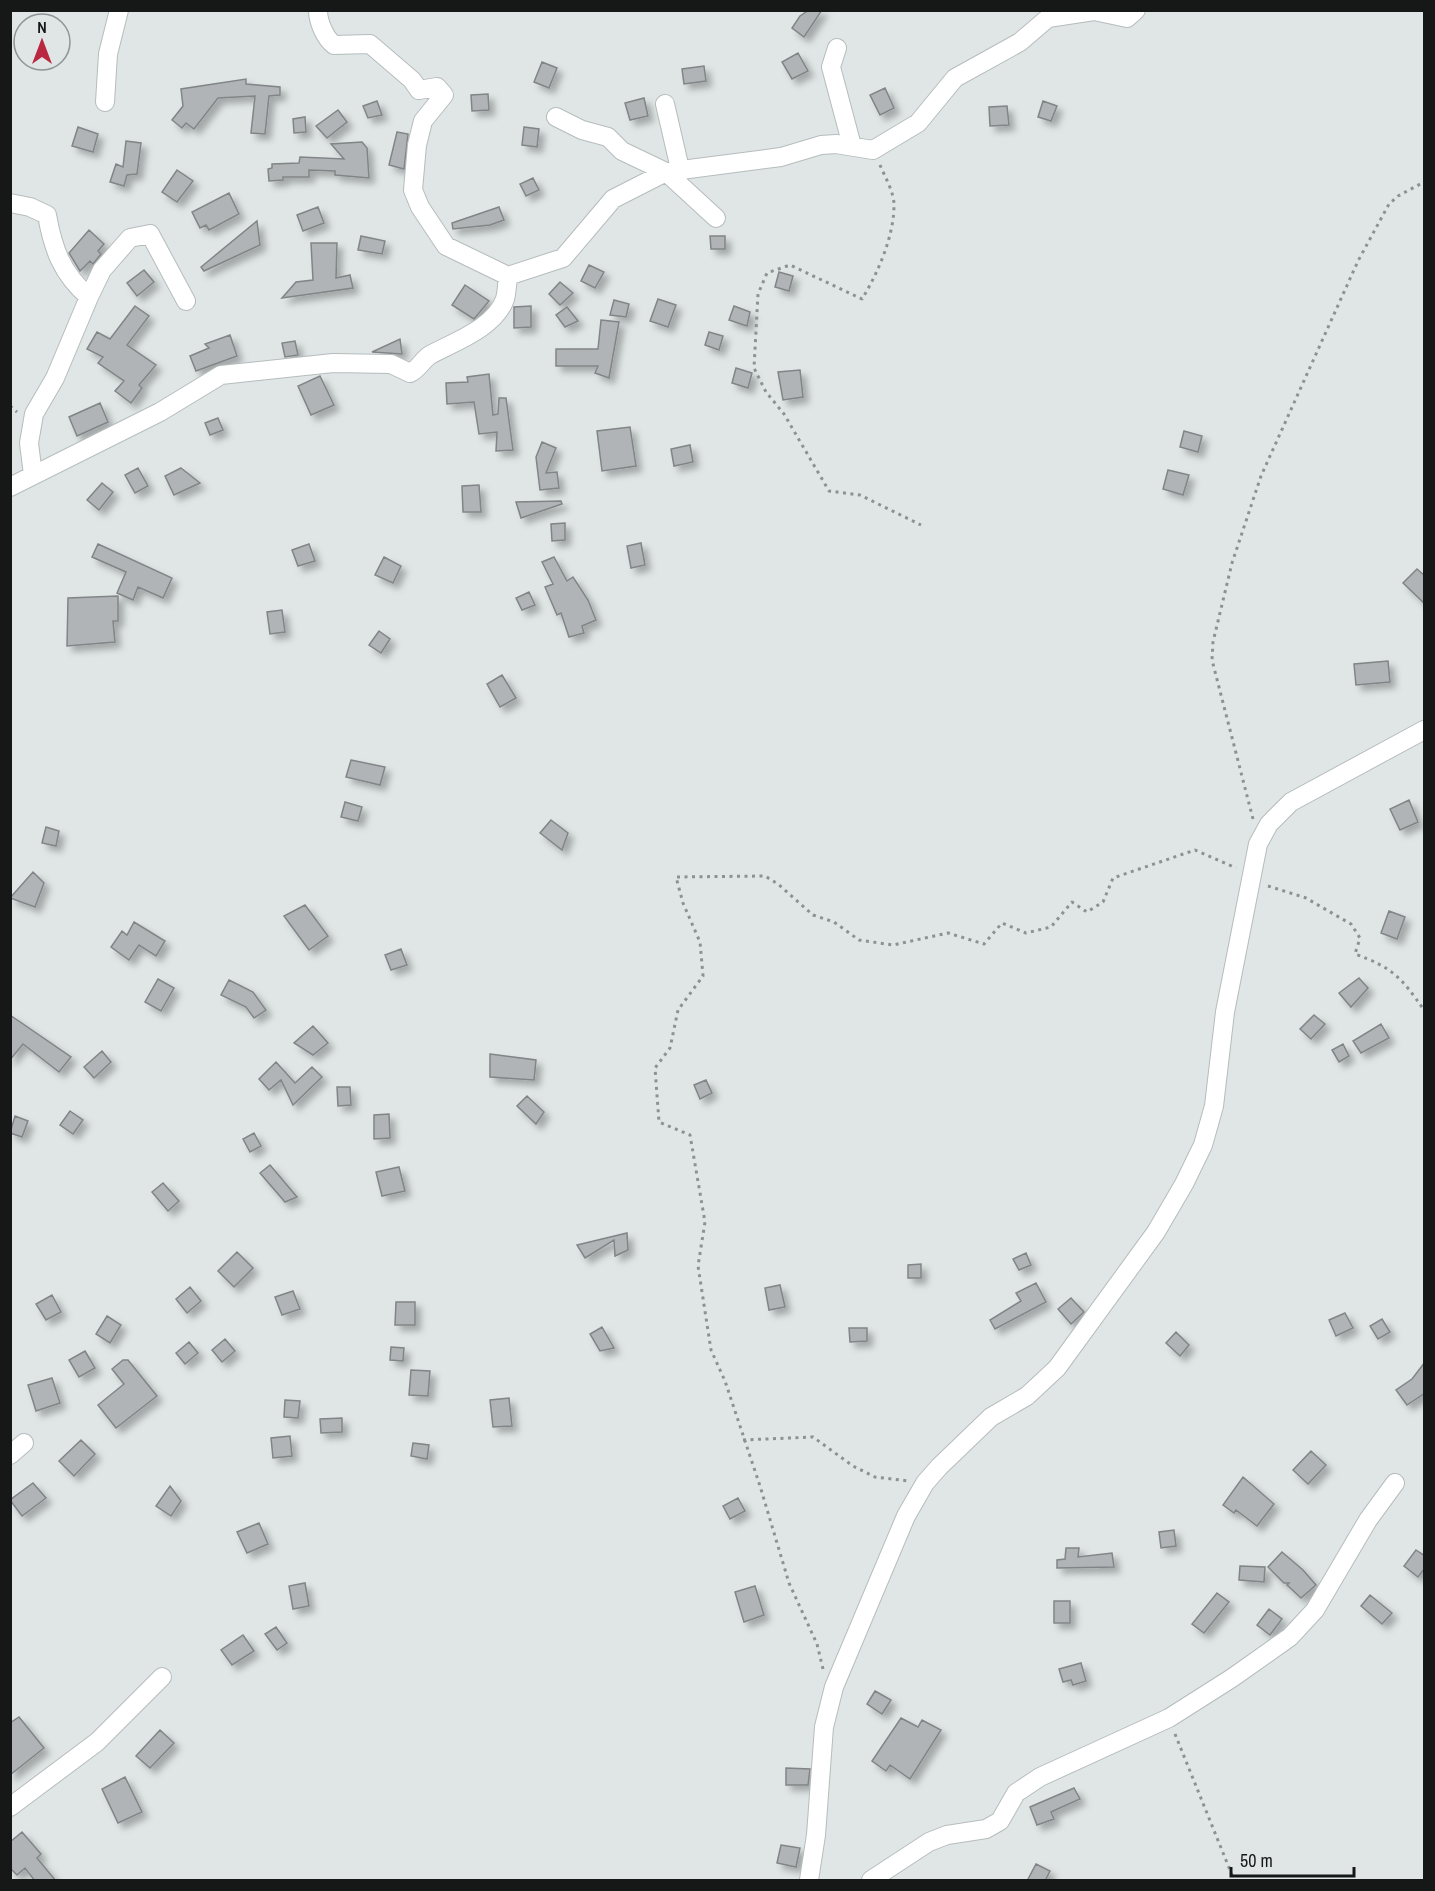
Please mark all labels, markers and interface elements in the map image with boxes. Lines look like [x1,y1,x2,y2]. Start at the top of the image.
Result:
north arrow [12,12,72,72]
text: N [37,16,47,38]
scale bar [1231,1840,1354,1878]
text: 50 m [1240,1848,1273,1873]

